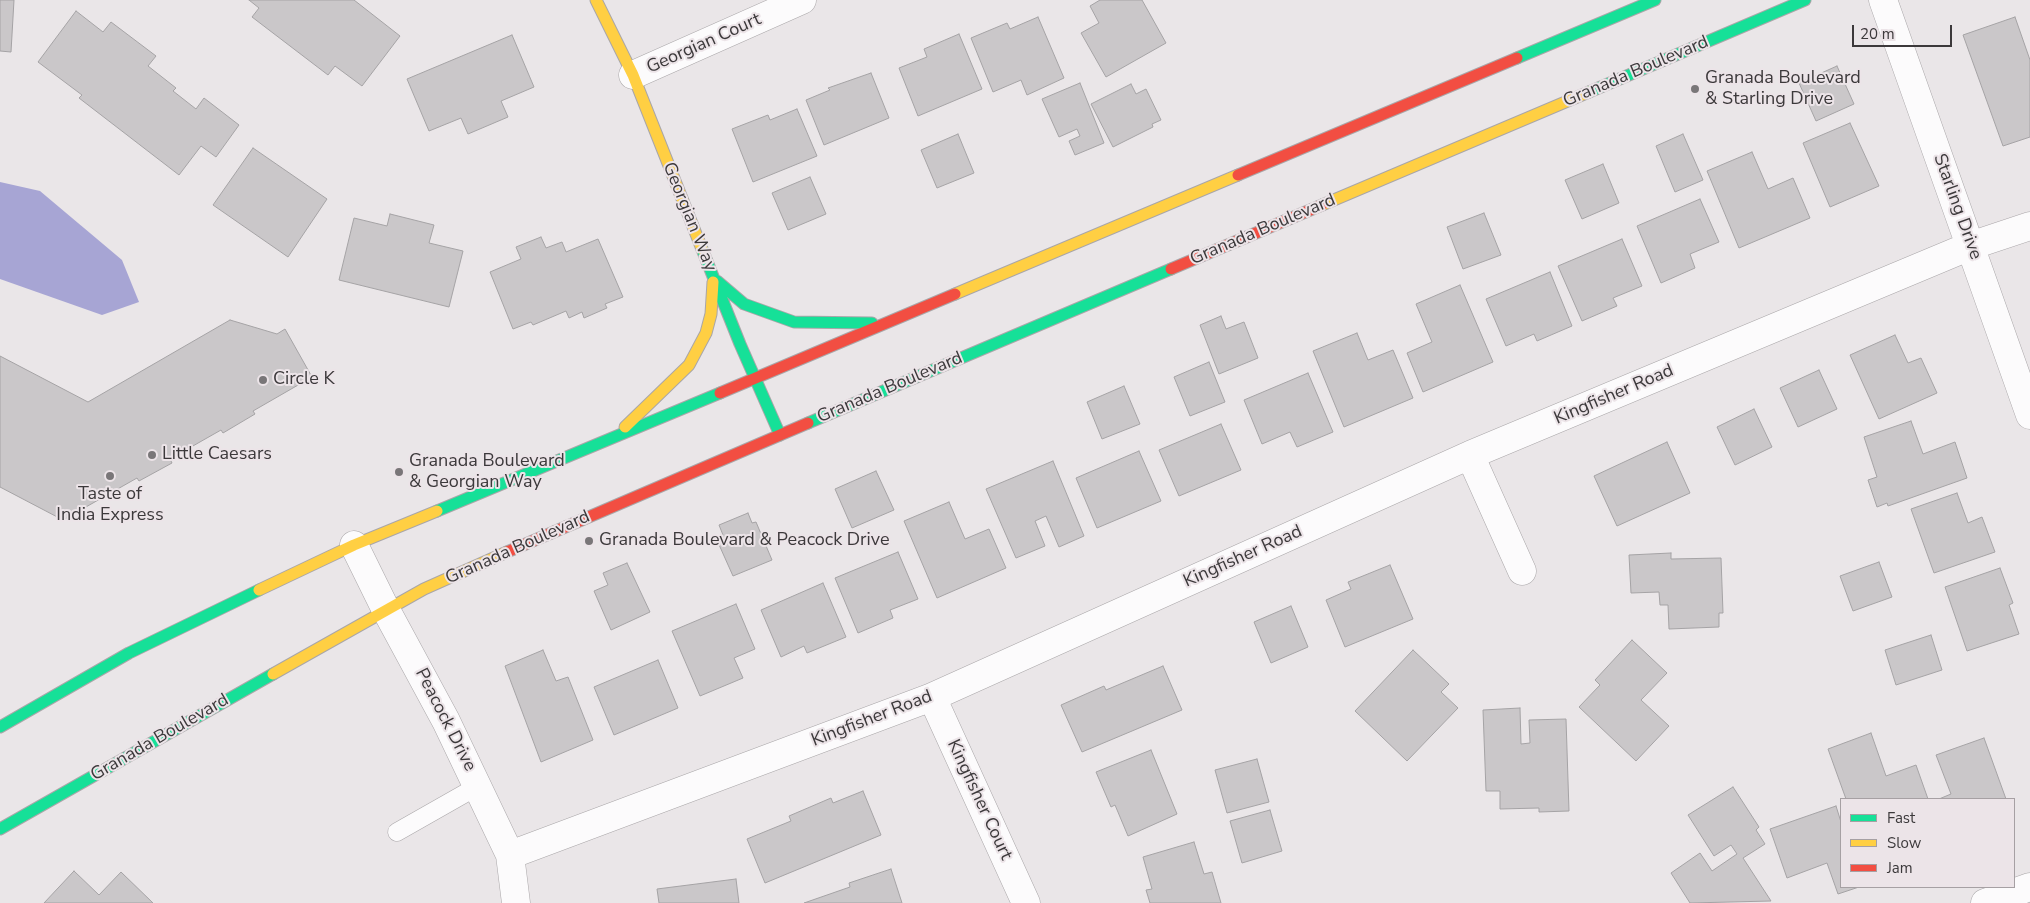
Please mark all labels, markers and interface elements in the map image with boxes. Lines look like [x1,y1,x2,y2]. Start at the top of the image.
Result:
street label: Georgian Court [643,9,765,79]
scale bar [1855,15,1955,47]
text: 20 m [1860,24,1895,44]
street label: Granada Boulevard [1560,32,1712,112]
place label: Granada Boulevard & Starling Drive [1705,68,1861,110]
marker: Granada Boulevard & Starling Drive [1689,83,1701,95]
street label: Starling Drive [1928,151,1986,263]
street label: Georgian Way [657,159,721,275]
street label: Granada Boulevard [1187,190,1339,270]
street label: Granada Boulevard [814,348,966,428]
street label: Kingfisher Road [1551,360,1677,430]
place label: Circle K [273,369,335,391]
marker: Circle K [257,374,269,386]
place label: Little Caesars [162,444,272,466]
marker: Little Caesars [146,449,158,461]
place label: Granada Boulevard & Georgian Way [409,451,565,494]
marker: Granada Boulevard & Georgian Way [393,466,405,478]
marker: Taste of India Express [104,470,116,482]
place label: Taste of India Express [56,484,164,526]
street label: Granada Boulevard [442,506,594,590]
street label: Kingfisher Road [1180,521,1306,593]
place label: Granada Boulevard & Peacock Drive [599,530,889,552]
marker: Granada Boulevard & Peacock Drive [583,535,595,547]
street label: Peacock Drive [410,665,480,775]
street label: Kingfisher Road [809,686,935,752]
street label: Granada Boulevard [87,690,233,786]
street label: Kingfisher Court [942,736,1016,864]
legend [1840,798,2015,888]
text: Fast [1887,808,1915,828]
text: Slow [1887,833,1921,853]
text: Jam [1887,858,1913,878]

